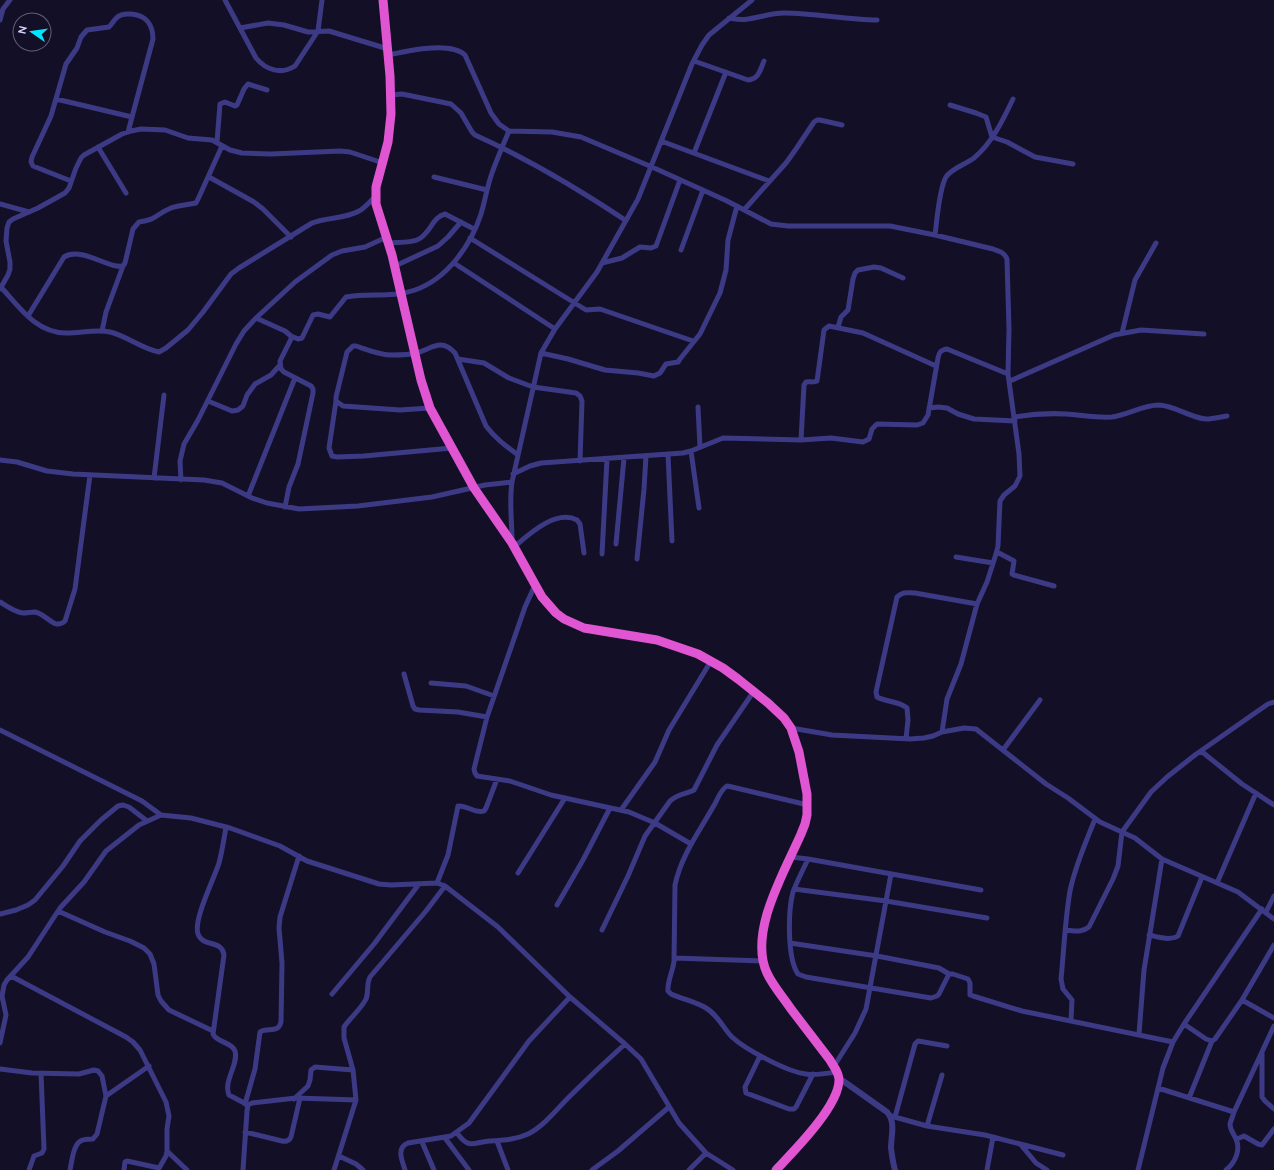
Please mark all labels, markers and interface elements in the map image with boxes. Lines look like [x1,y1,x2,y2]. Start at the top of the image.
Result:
north arrow [12,12,52,52]
text: N [15,24,29,35]

